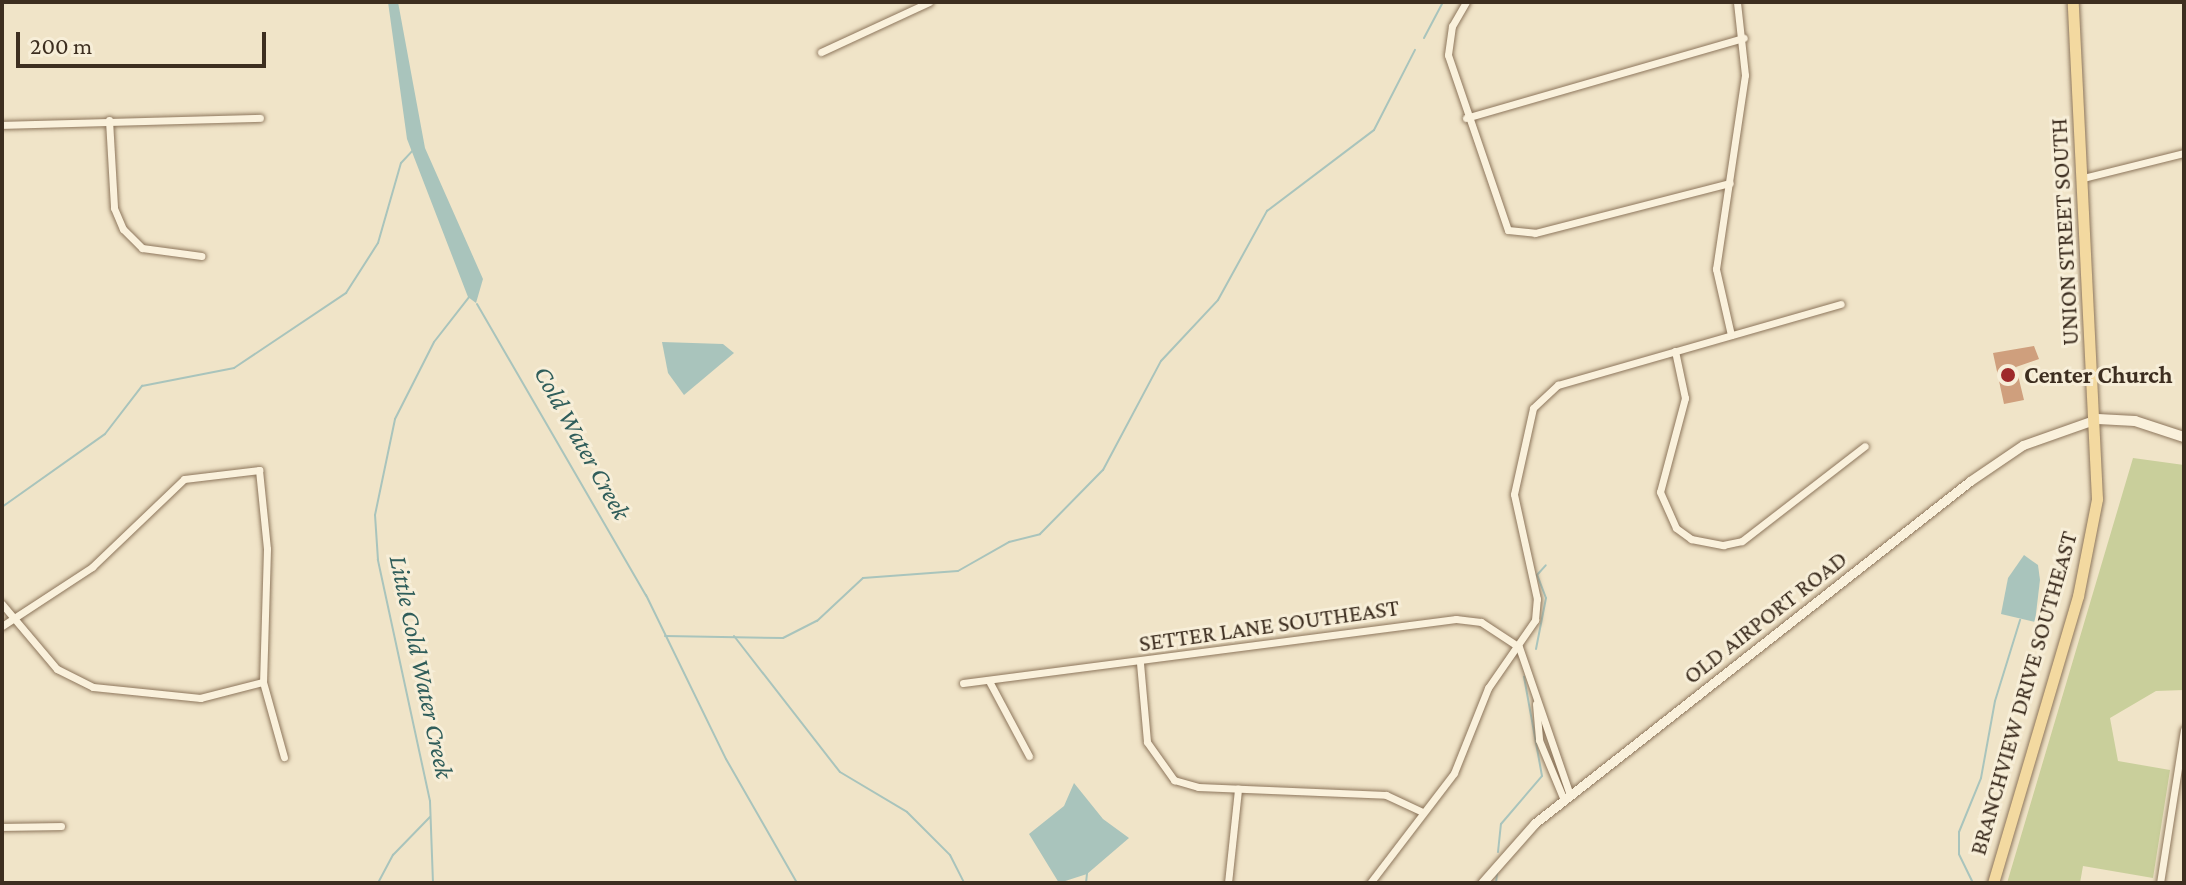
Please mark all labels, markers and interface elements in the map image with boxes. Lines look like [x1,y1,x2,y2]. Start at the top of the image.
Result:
scale bar [20,16,270,66]
text: 200 m [30,32,92,59]
street label: UNION STREET SOUTH [2044,118,2084,346]
water label: Cold Water Creek [527,361,637,525]
place label: Center Church [2024,361,2173,389]
marker: Center Church [1999,366,2017,384]
street label: BRANCHVIEW DRIVE SOUTHEAST [1963,528,2083,858]
street label: OLD AIRPORT ROAD [1677,544,1853,690]
water label: Little Cold Water Creek [382,552,460,782]
street label: SETTER LANE SOUTHEAST [1137,592,1401,658]

